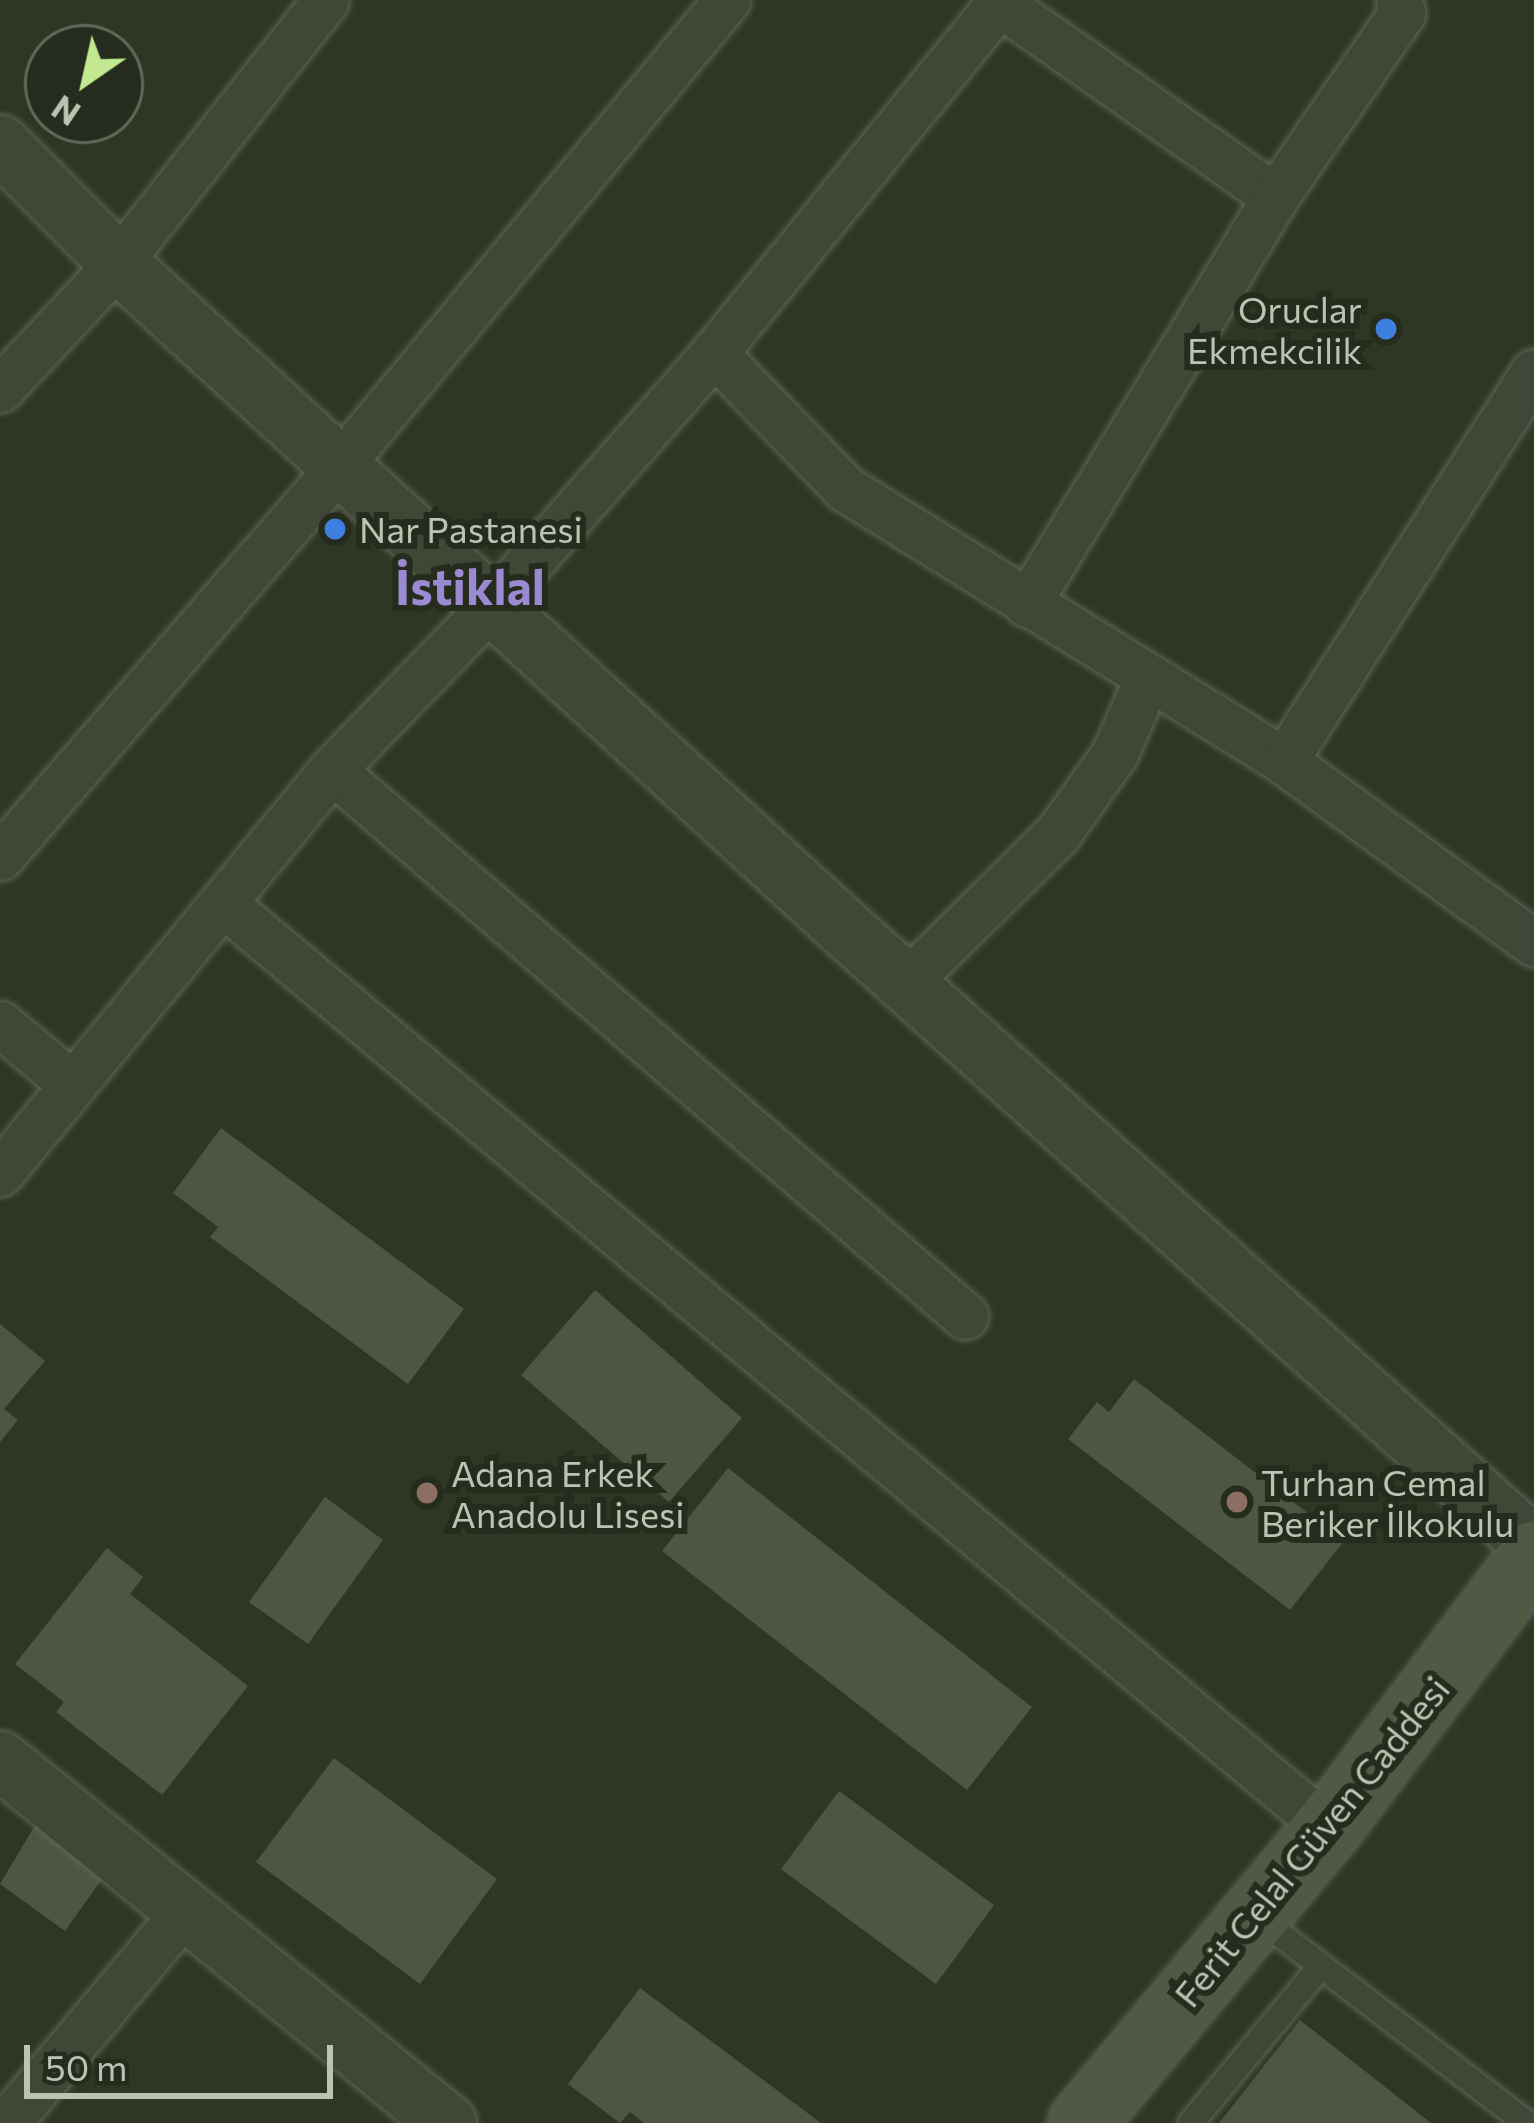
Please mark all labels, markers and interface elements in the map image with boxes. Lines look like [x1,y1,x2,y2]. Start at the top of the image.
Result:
north arrow [24,24,144,144]
text: N [44,88,87,136]
place label: Oruclar Ekmekcilik [1187,286,1362,371]
marker: Oruclar Ekmekcilik [1373,316,1399,342]
place label: Nar Pastanesi [359,507,583,551]
marker: Nar Pastanesi [322,516,348,542]
district label: İstiklal [395,557,545,615]
place label: Adana Erkek Anadolu Lisesi [451,1450,685,1535]
place label: Turhan Cemal Beriker İlkokulu [1261,1459,1514,1544]
marker: Adana Erkek Anadolu Lisesi [414,1480,440,1506]
marker: Turhan Cemal Beriker İlkokulu [1224,1489,1250,1515]
street label: Ferit Celal Güven Caddesi [1164,1667,1458,2015]
scale bar [30,2021,339,2095]
text: 50 m [45,2044,127,2088]

